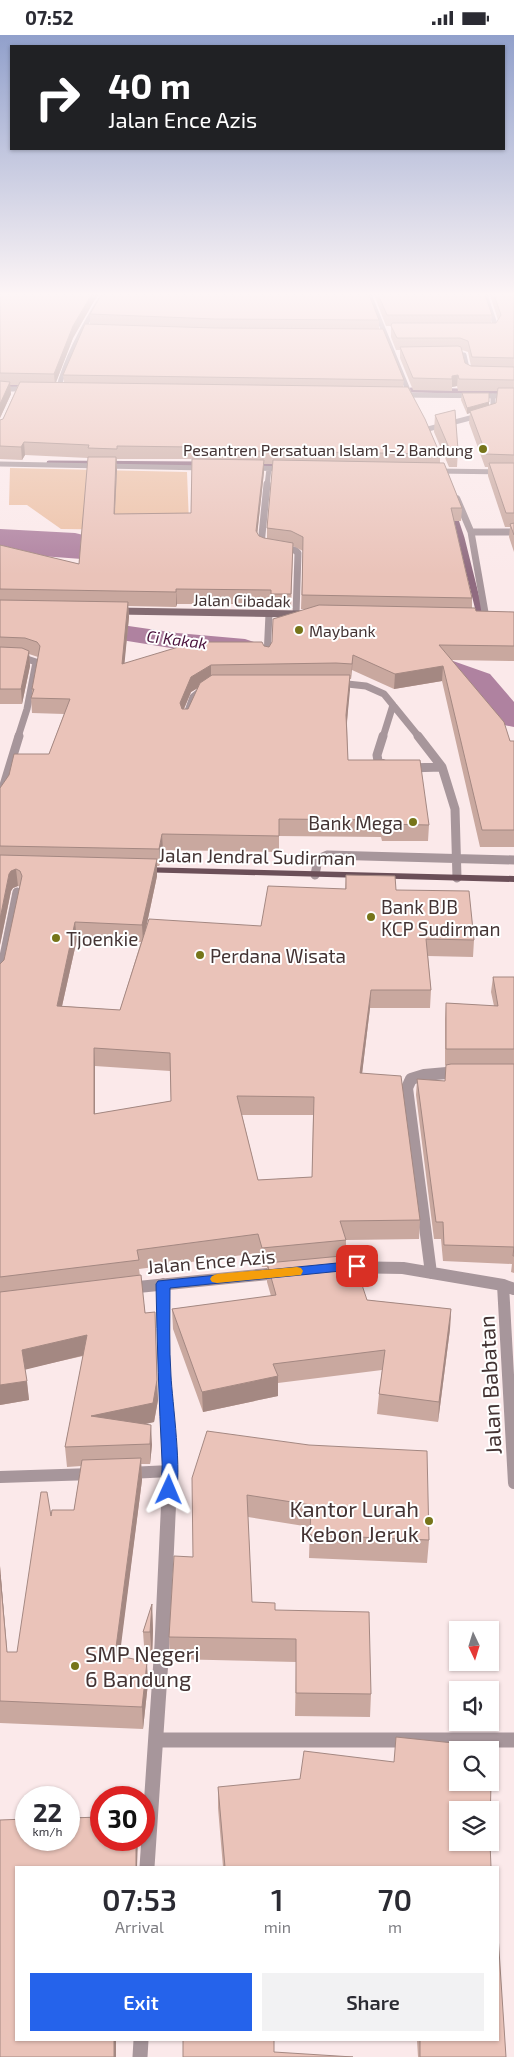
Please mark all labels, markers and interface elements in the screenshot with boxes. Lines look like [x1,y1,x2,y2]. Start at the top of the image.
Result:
text: 07:52 [25,6,73,29]
text: 40 m [108,64,191,106]
icon: right [25,65,90,130]
text: Jalan Ence Azis [108,106,257,132]
place label: Pesantren Persatuan Islam 1-2 Bandung [183,440,473,459]
marker: Pesantren Persatuan Islam 1-2 Bandung [477,443,489,455]
street label: Jalan Cibadak [193,590,291,610]
place label: Maybank [309,621,376,640]
marker: Maybank [293,624,305,636]
water label: Ci Kakak [146,626,208,652]
place label: Bank Mega [308,811,403,834]
marker: Bank Mega [407,816,419,828]
street label: Jalan Jendral Sudirman [158,843,356,869]
place label: Bank BJB KCP Sudirman [381,895,501,940]
marker: Bank BJB KCP Sudirman [365,911,377,923]
place label: Tjoenkie [66,927,138,950]
marker: Tjoenkie [50,932,62,944]
place label: Perdana Wisata [210,944,346,967]
marker: Perdana Wisata [194,949,206,961]
street label: Jalan Ence Azis [146,1244,276,1278]
pin [336,1245,378,1287]
icon: arrive [343,1252,371,1280]
street label: Jalan Babatan [472,1315,506,1455]
position arrow [142,1463,194,1515]
place label: Kantor Lurah Kebon Jeruk [289,1495,419,1546]
marker: Kantor Lurah Kebon Jeruk [423,1515,435,1527]
north arrow [449,1621,499,1671]
map controls [449,1621,499,1851]
place label: SMP Negeri 6 Bandung [85,1640,200,1691]
marker: SMP Negeri 6 Bandung [69,1660,81,1672]
button: sound [449,1681,499,1731]
button: search [449,1741,499,1791]
speed limit sign: 30 [90,1786,155,1851]
text: 22 [33,1797,62,1827]
button: layers [449,1801,499,1851]
text: km/h [33,1824,62,1838]
text: 07:53 [102,1881,177,1917]
text: 1 [271,1881,284,1917]
text: 70 [378,1881,412,1917]
text: Arrival [115,1917,164,1936]
text: min [264,1917,291,1936]
text: m [388,1917,402,1936]
button: Exit [30,1973,252,2031]
button: Share [262,1973,484,2031]

